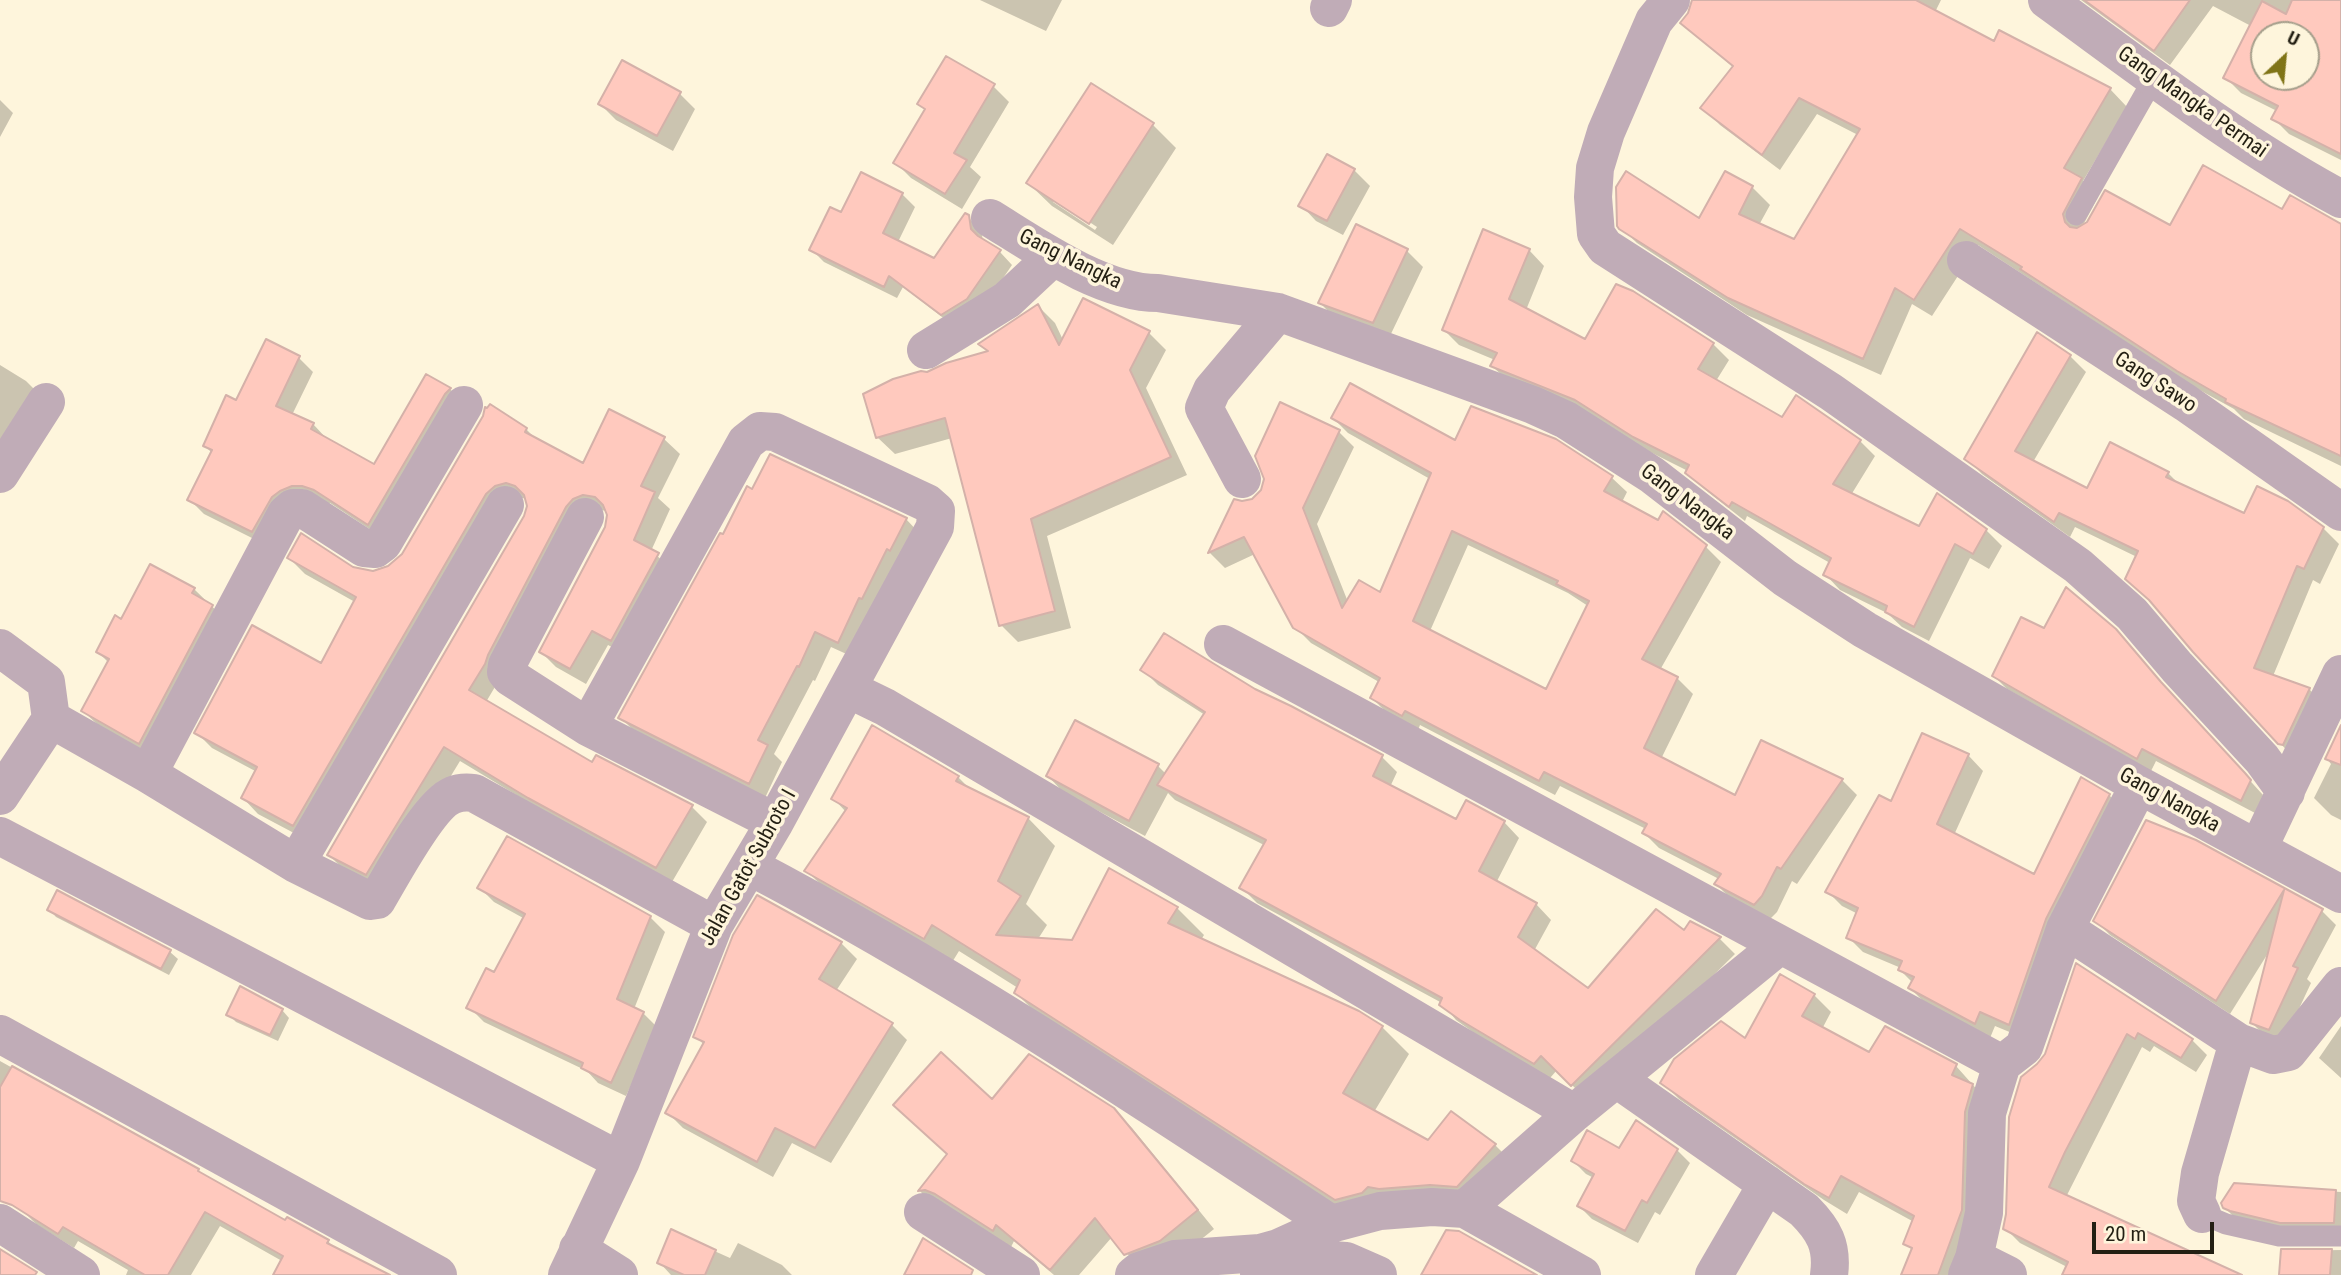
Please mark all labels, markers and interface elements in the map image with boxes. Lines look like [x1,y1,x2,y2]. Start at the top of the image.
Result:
north arrow [2250,21,2320,91]
text: U [2284,26,2303,51]
street label: Gang Mangka Permai [2112,42,2272,164]
street label: Gang Nangka [1015,224,1125,296]
street label: Gang Sawo [2109,347,2201,419]
street label: Gang Nangka [1635,460,1739,546]
street label: Gang Nangka [2114,763,2224,839]
street label: Jalan Gatot Subroto I [696,785,802,951]
scale bar [2096,1208,2218,1252]
text: 20 m [2105,1222,2146,1246]

